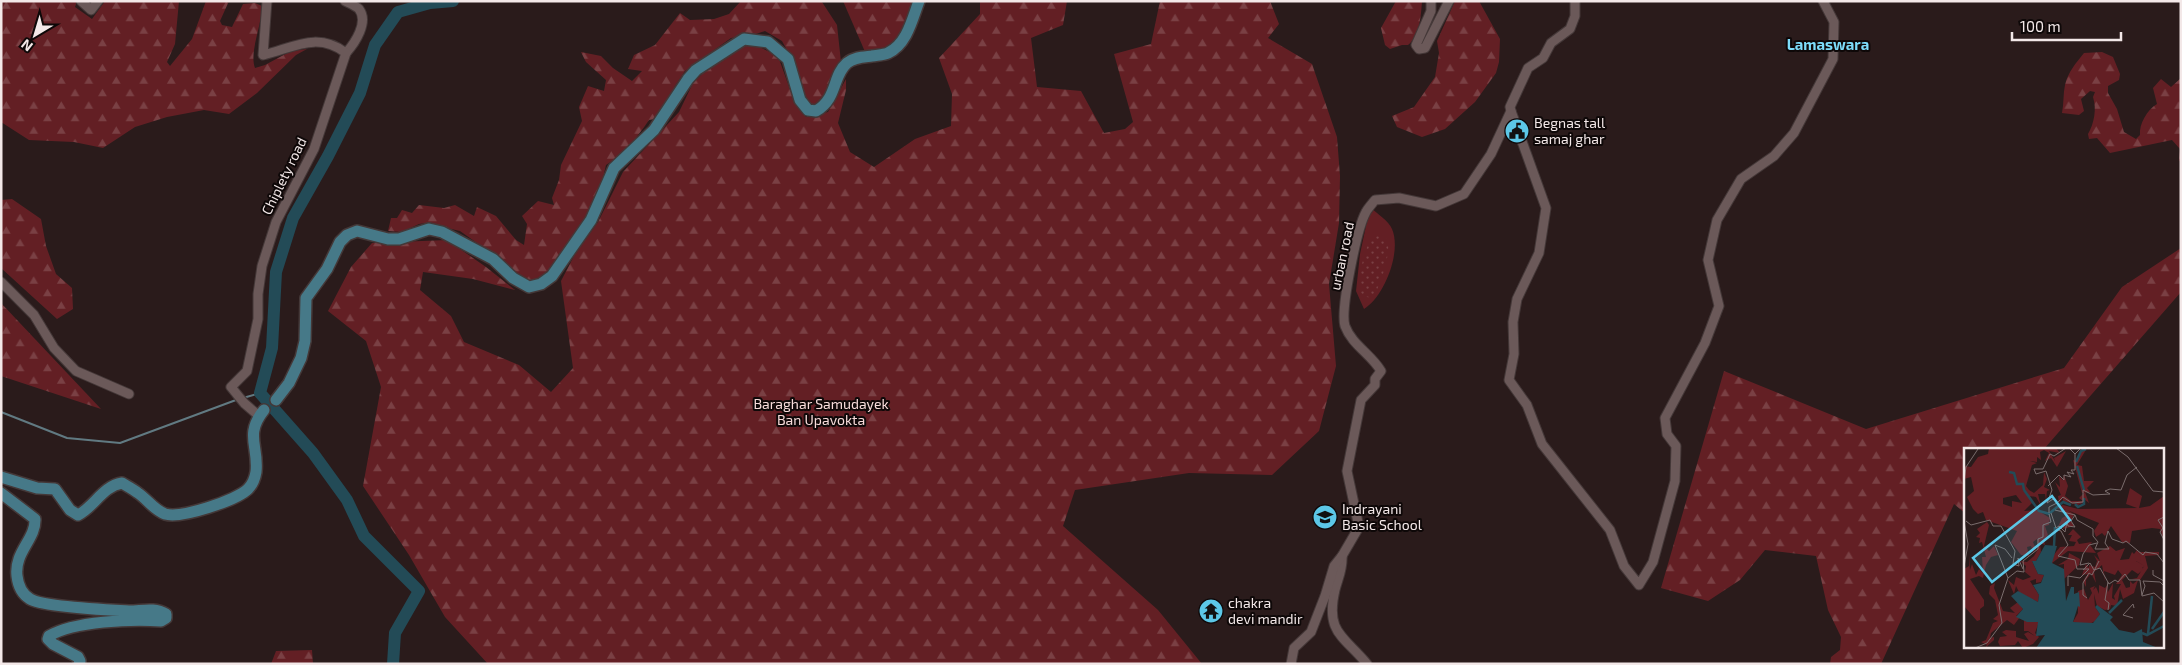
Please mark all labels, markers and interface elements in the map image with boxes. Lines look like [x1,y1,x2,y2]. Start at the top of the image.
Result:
north arrow [10,10,60,60]
scale bar [2012,10,2121,42]
text: 100 m [2020,17,2061,35]
district label: Lamaswara [1787,35,1869,53]
text: N [17,36,36,55]
place label: Begnas tall samaj ghar [1534,114,1606,147]
public building icon: Begnas tall samaj ghar [1504,118,1530,144]
street label: Chiplety road [257,134,310,217]
street label: urban road [1326,220,1357,292]
park label: Baraghar Samudayek Ban Upavokta [753,395,889,428]
inset map [1964,448,2164,648]
place label: Indrayani Basic School [1342,500,1423,533]
school or university icon: Indrayani Basic School [1312,504,1338,530]
place label: chakra devi mandir [1228,594,1303,627]
temple icon: chakra devi mandir [1198,598,1224,624]

